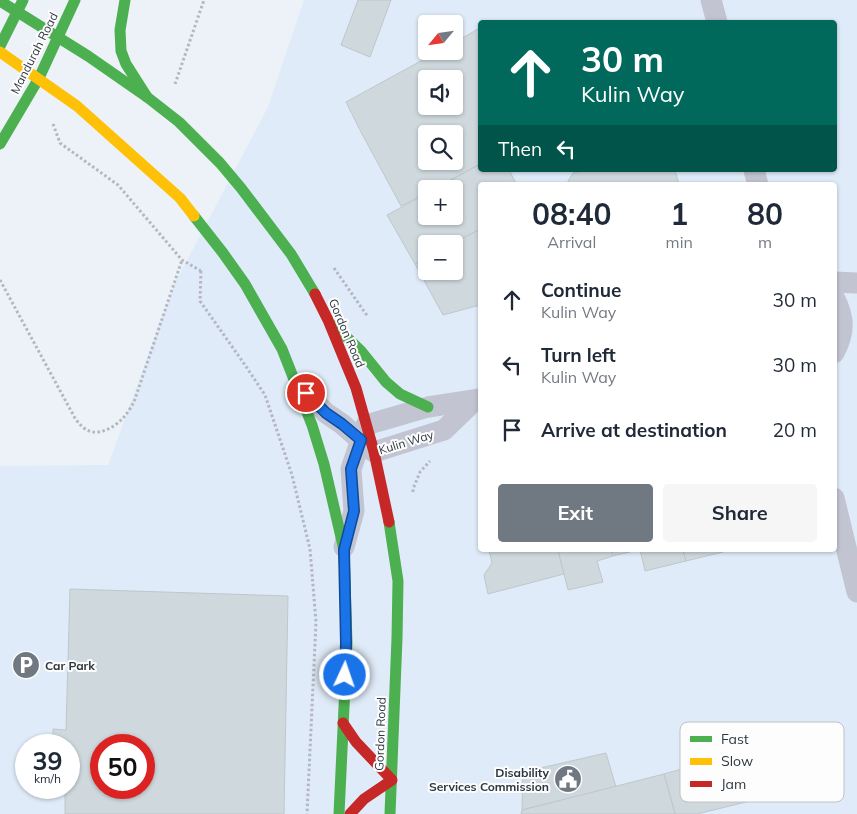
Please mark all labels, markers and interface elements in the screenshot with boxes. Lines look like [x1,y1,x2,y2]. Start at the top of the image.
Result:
street label: Mandurah Road [7,10,61,96]
north arrow [418,15,462,60]
map controls [418,15,463,280]
text: 30 m [581,37,664,81]
icon: ahead [498,40,563,105]
button: sound [418,70,463,115]
text: Kulin Way [581,80,685,108]
button: search [418,125,463,170]
icon: left [552,135,580,163]
text: Then [498,137,542,161]
button: + [418,180,463,225]
text: 08:40 [532,195,612,233]
text: 1 [670,195,688,233]
text: 80 [747,195,783,233]
text: Arrival [547,232,596,252]
text: min [666,232,693,252]
text: m [758,232,772,252]
button: − [418,235,463,280]
text: Continue [541,278,621,302]
icon: ahead [498,286,526,314]
text: 30 m [773,288,817,312]
street label: Gordon Road [326,296,368,370]
text: Kulin Way [541,302,616,322]
text: Turn left [541,343,616,367]
icon: left [498,351,526,379]
text: 30 m [773,353,817,377]
text: Kulin Way [541,367,616,387]
pin [285,372,327,414]
icon: arrive [292,379,320,407]
icon: arrive [498,416,526,444]
text: Arrive at destination [541,418,727,442]
text: 20 m [773,418,817,442]
street label: Kulin Way [377,426,436,457]
button: Exit [498,484,653,542]
button: Share [663,484,817,542]
position arrow [318,648,370,700]
parking icon: Car Park [11,650,41,680]
place label: Car Park [45,658,95,673]
street label: Gordon Road [371,697,389,771]
legend [680,722,844,802]
text: Fast [721,730,749,748]
speed limit sign: 50 [90,734,155,799]
text: 39 [32,745,63,776]
text: Slow [721,752,753,770]
public building icon: Disability Services Commission [553,764,583,794]
place label: Disability Services Commission [429,765,549,794]
text: km/h [34,771,61,786]
text: Jam [721,775,746,793]

